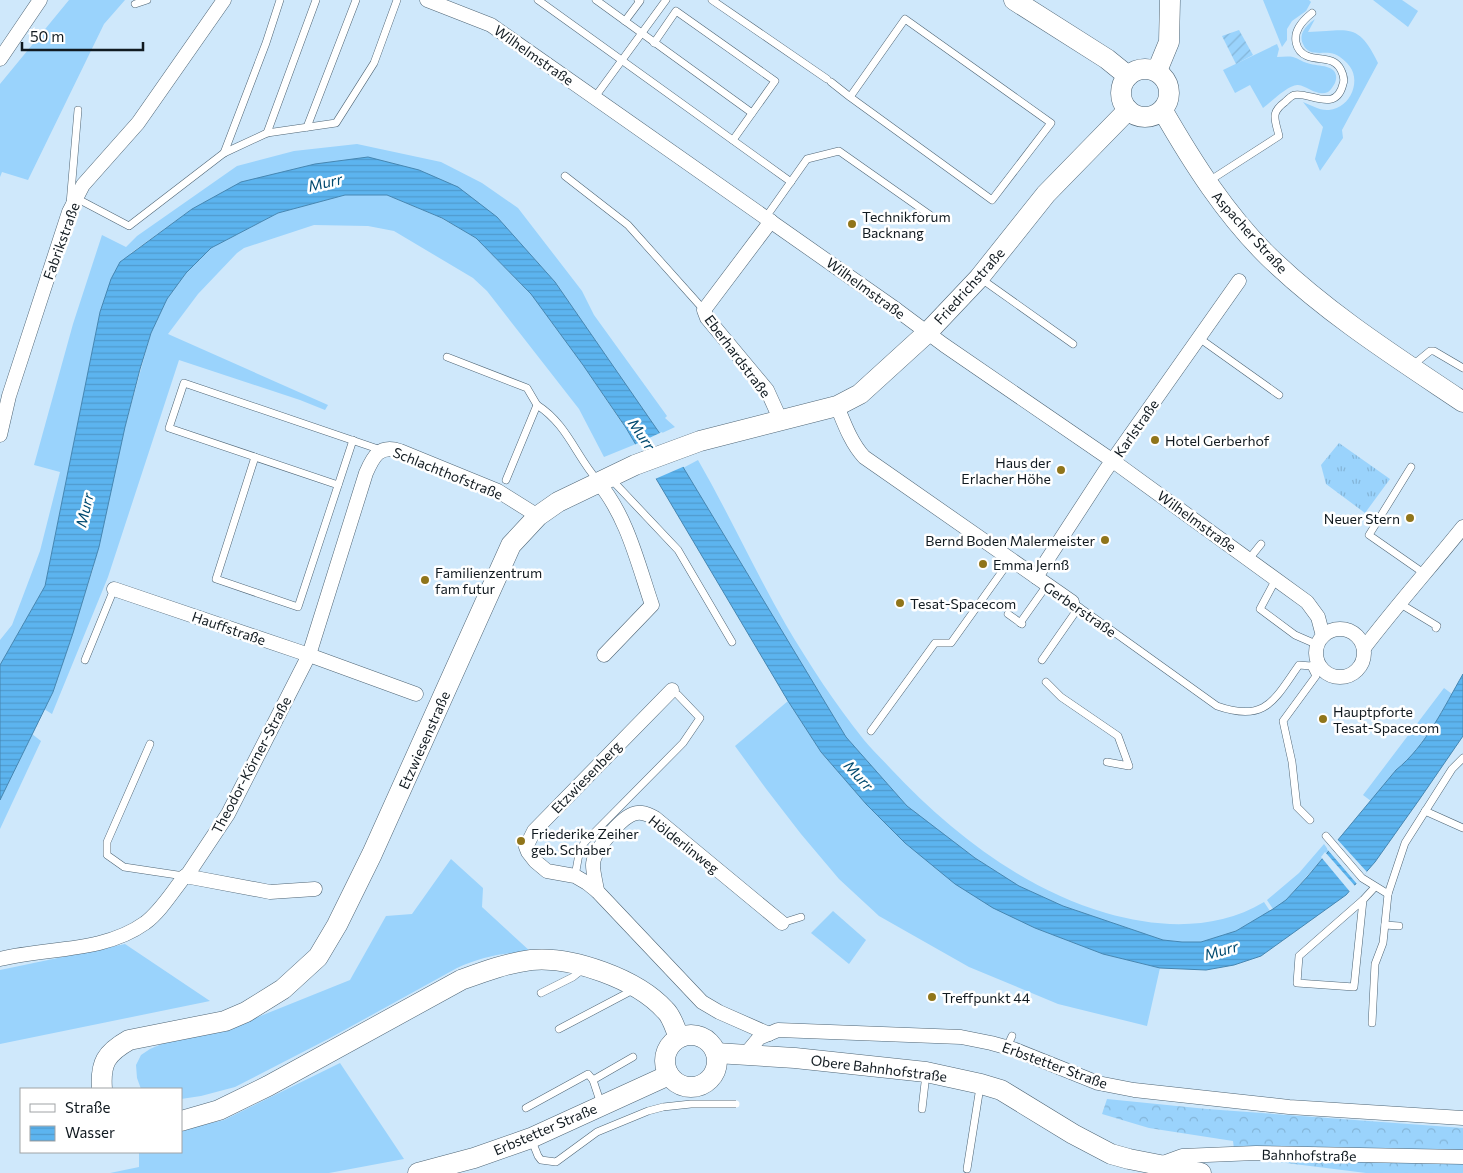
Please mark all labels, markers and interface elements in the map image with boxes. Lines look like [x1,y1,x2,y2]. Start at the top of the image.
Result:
scale bar [22,20,144,52]
street label: Wilhelmstraße [491,21,577,89]
text: 50 m [30,27,64,45]
water label: Murr [306,169,345,195]
street label: Aspacher Straße [1209,187,1291,277]
street label: Fabrikstraße [39,200,83,282]
place label: Technikforum Backnang [862,208,951,241]
marker: Technikforum Backnang [846,218,858,230]
street label: Friedrichstraße [930,244,1008,328]
street label: Wilhelmstraße [823,254,909,322]
street label: Eberhardstraße [701,311,775,401]
street label: Karlstraße [1110,396,1162,460]
water label: Murr [625,415,660,454]
place label: Hotel Gerberhof [1165,432,1270,449]
marker: Hotel Gerberhof [1149,434,1161,446]
street label: Schlachthofstraße [391,443,505,503]
place label: Haus der Erlacher Höhe [961,454,1051,487]
marker: Haus der Erlacher Höhe [1055,464,1067,476]
street label: Wilhelmstraße [1154,487,1240,555]
water label: Murr [71,490,97,529]
place label: Neuer Stern [1324,510,1400,527]
marker: Neuer Stern [1404,512,1416,524]
place label: Bernd Boden Malermeister [925,532,1095,549]
marker: Bernd Boden Malermeister [1099,534,1111,546]
place label: Emma Jernß [993,556,1069,573]
marker: Emma Jernß [977,558,989,570]
place label: Familienzentrum fam futur [435,564,542,597]
marker: Familienzentrum fam futur [419,574,431,586]
street label: Gerberstraße [1040,578,1120,640]
place label: Tesat-Spacecom [910,595,1016,612]
marker: Tesat-Spacecom [894,597,906,609]
street label: Hauffstraße [190,607,268,649]
street label: Etzwiesenstraße [395,688,453,792]
street label: Theodor-Körner-Straße [208,693,294,837]
place label: Hauptpforte Tesat-Spacecom [1333,703,1439,736]
marker: Hauptpforte Tesat-Spacecom [1317,713,1329,725]
street label: Etzwiesenberg [547,737,625,817]
water label: Murr [841,756,878,795]
street label: Hölderlinweg [645,811,723,877]
place label: Friederike Zeiher geb. Schaber [531,825,639,858]
marker: Friederike Zeiher geb. Schaber [515,835,527,847]
water label: Murr [1202,936,1241,963]
place label: Treffpunkt 44 [942,989,1031,1006]
marker: Treffpunkt 44 [926,991,938,1003]
street label: Erbstetter Straße [1000,1038,1110,1092]
street label: Obere Bahnhofstraße [810,1051,948,1085]
legend [20,1088,182,1153]
text: Straße [65,1098,111,1116]
street label: Erbstetter Straße [491,1100,599,1158]
text: Wasser [65,1123,115,1141]
street label: Bahnhofstraße [1261,1146,1357,1164]

